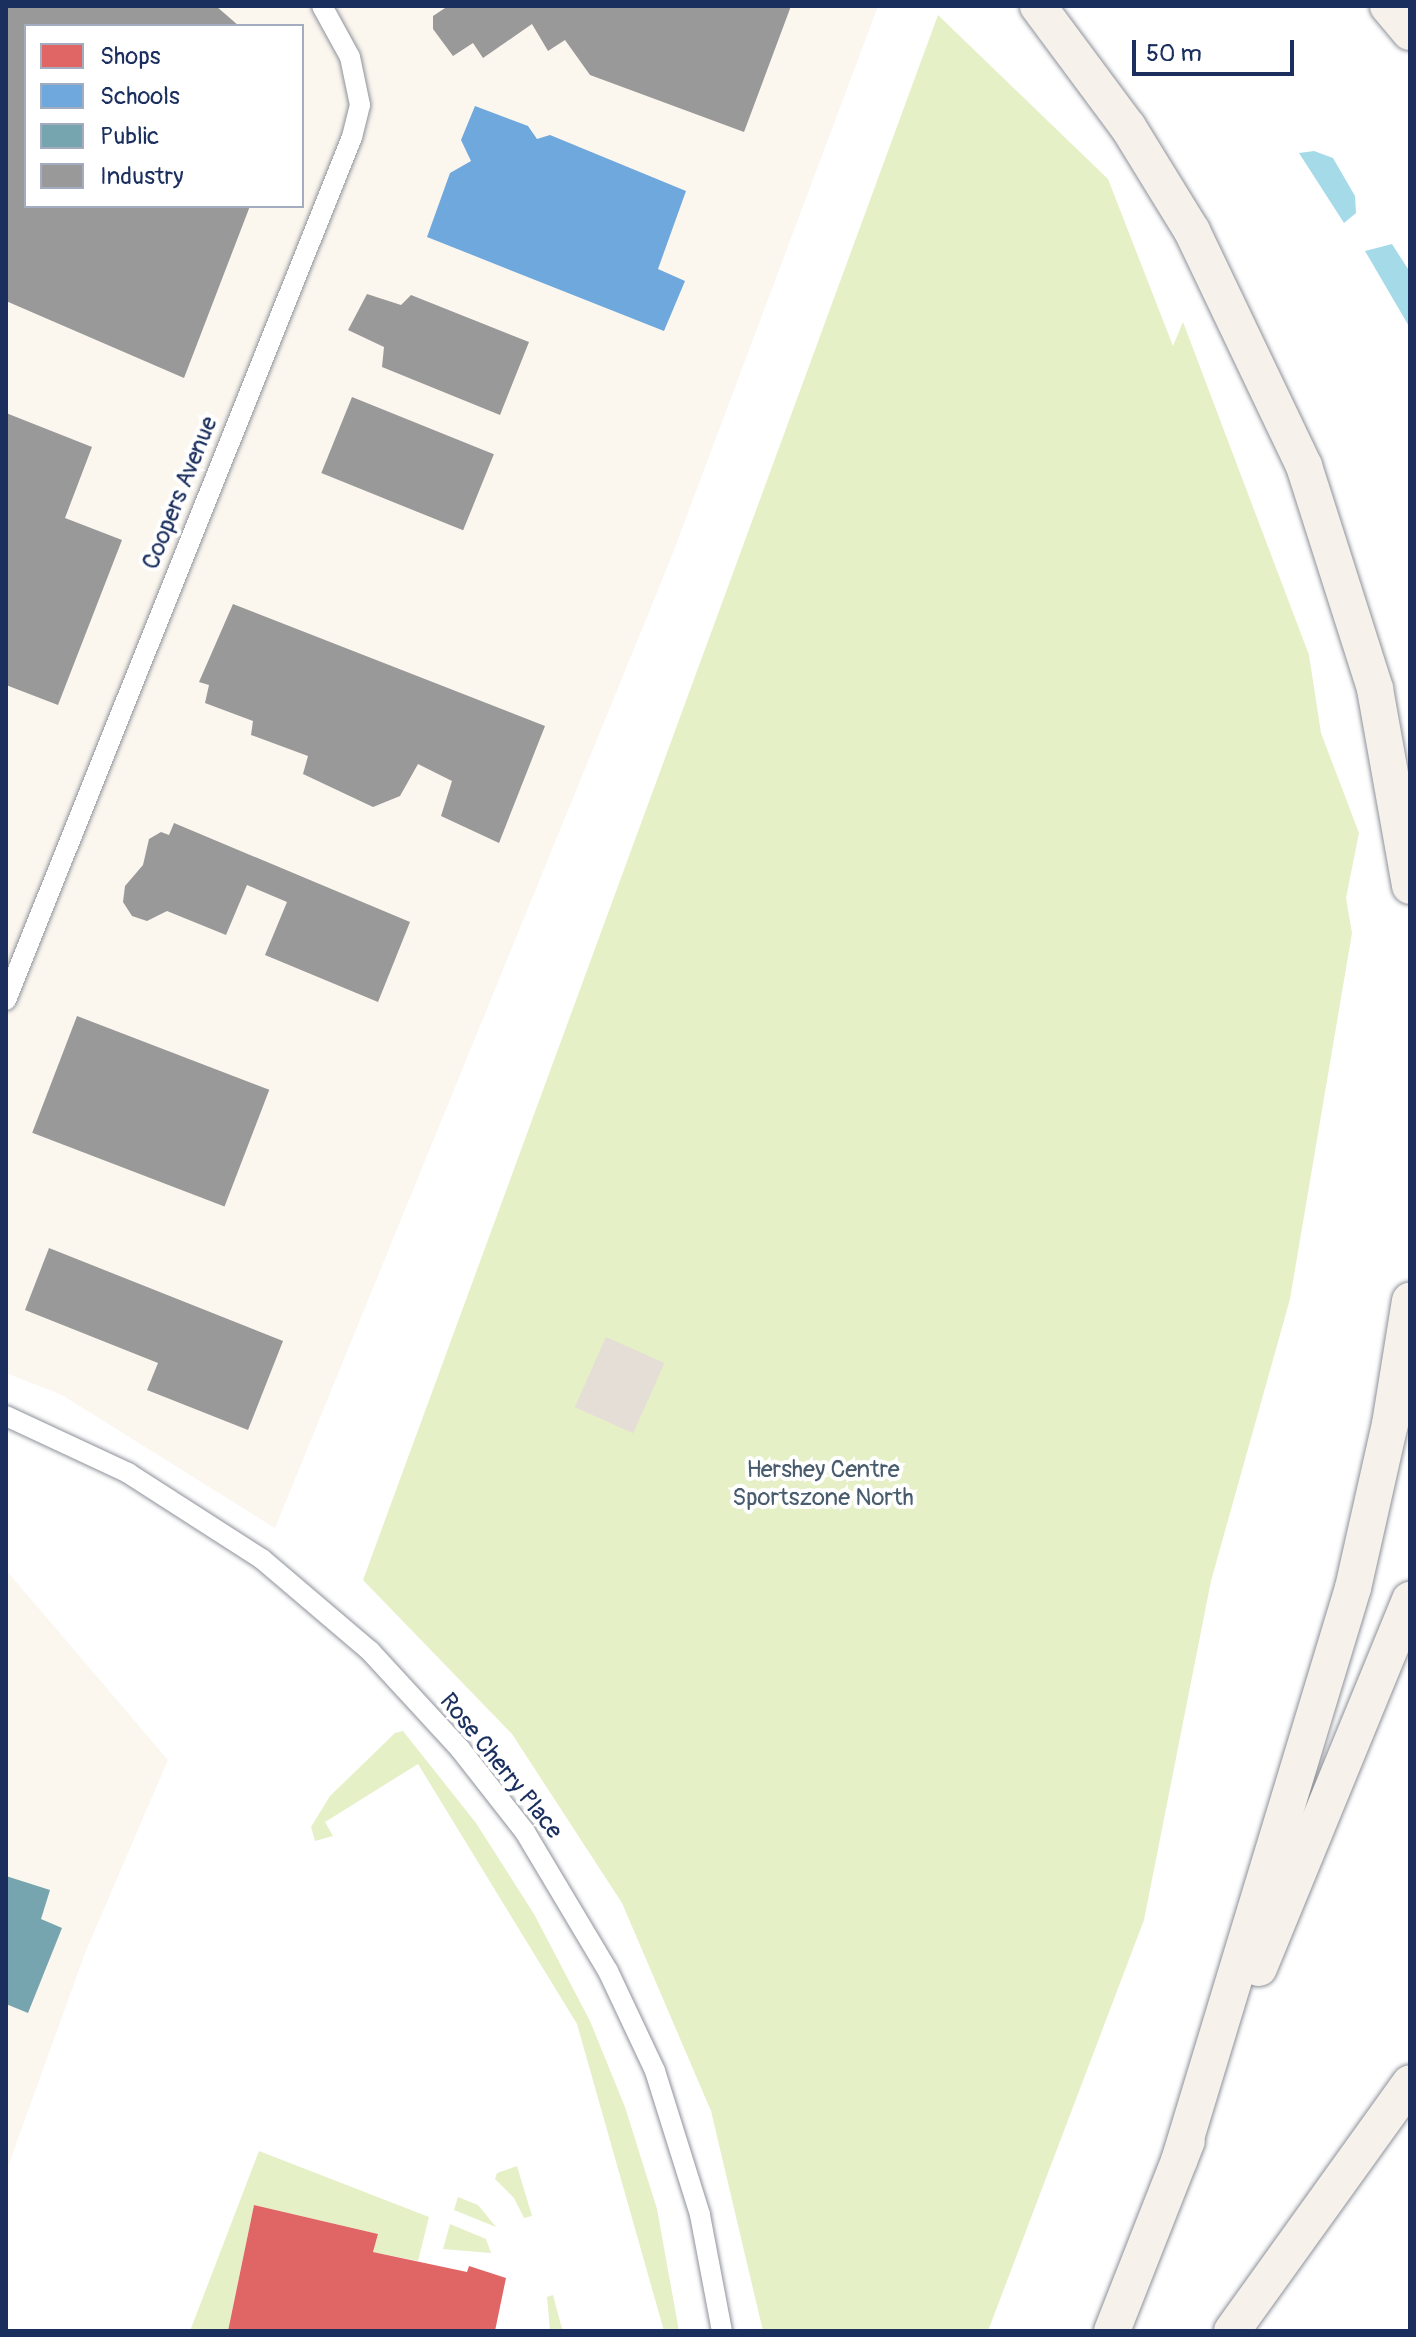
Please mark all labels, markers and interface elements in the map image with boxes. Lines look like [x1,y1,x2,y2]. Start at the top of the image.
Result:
legend [24,24,304,208]
scale bar [1136,24,1298,74]
text: 50 m [1146,39,1202,68]
text: Shops [100,42,160,71]
text: Schools [100,82,180,111]
text: Public [100,122,159,151]
text: Industry [100,162,183,191]
street label: Coopers Avenue [136,412,224,574]
park label: Hershey Centre Sportszone North [732,1456,914,1512]
street label: Rose Cherry Place [433,1687,569,1845]

